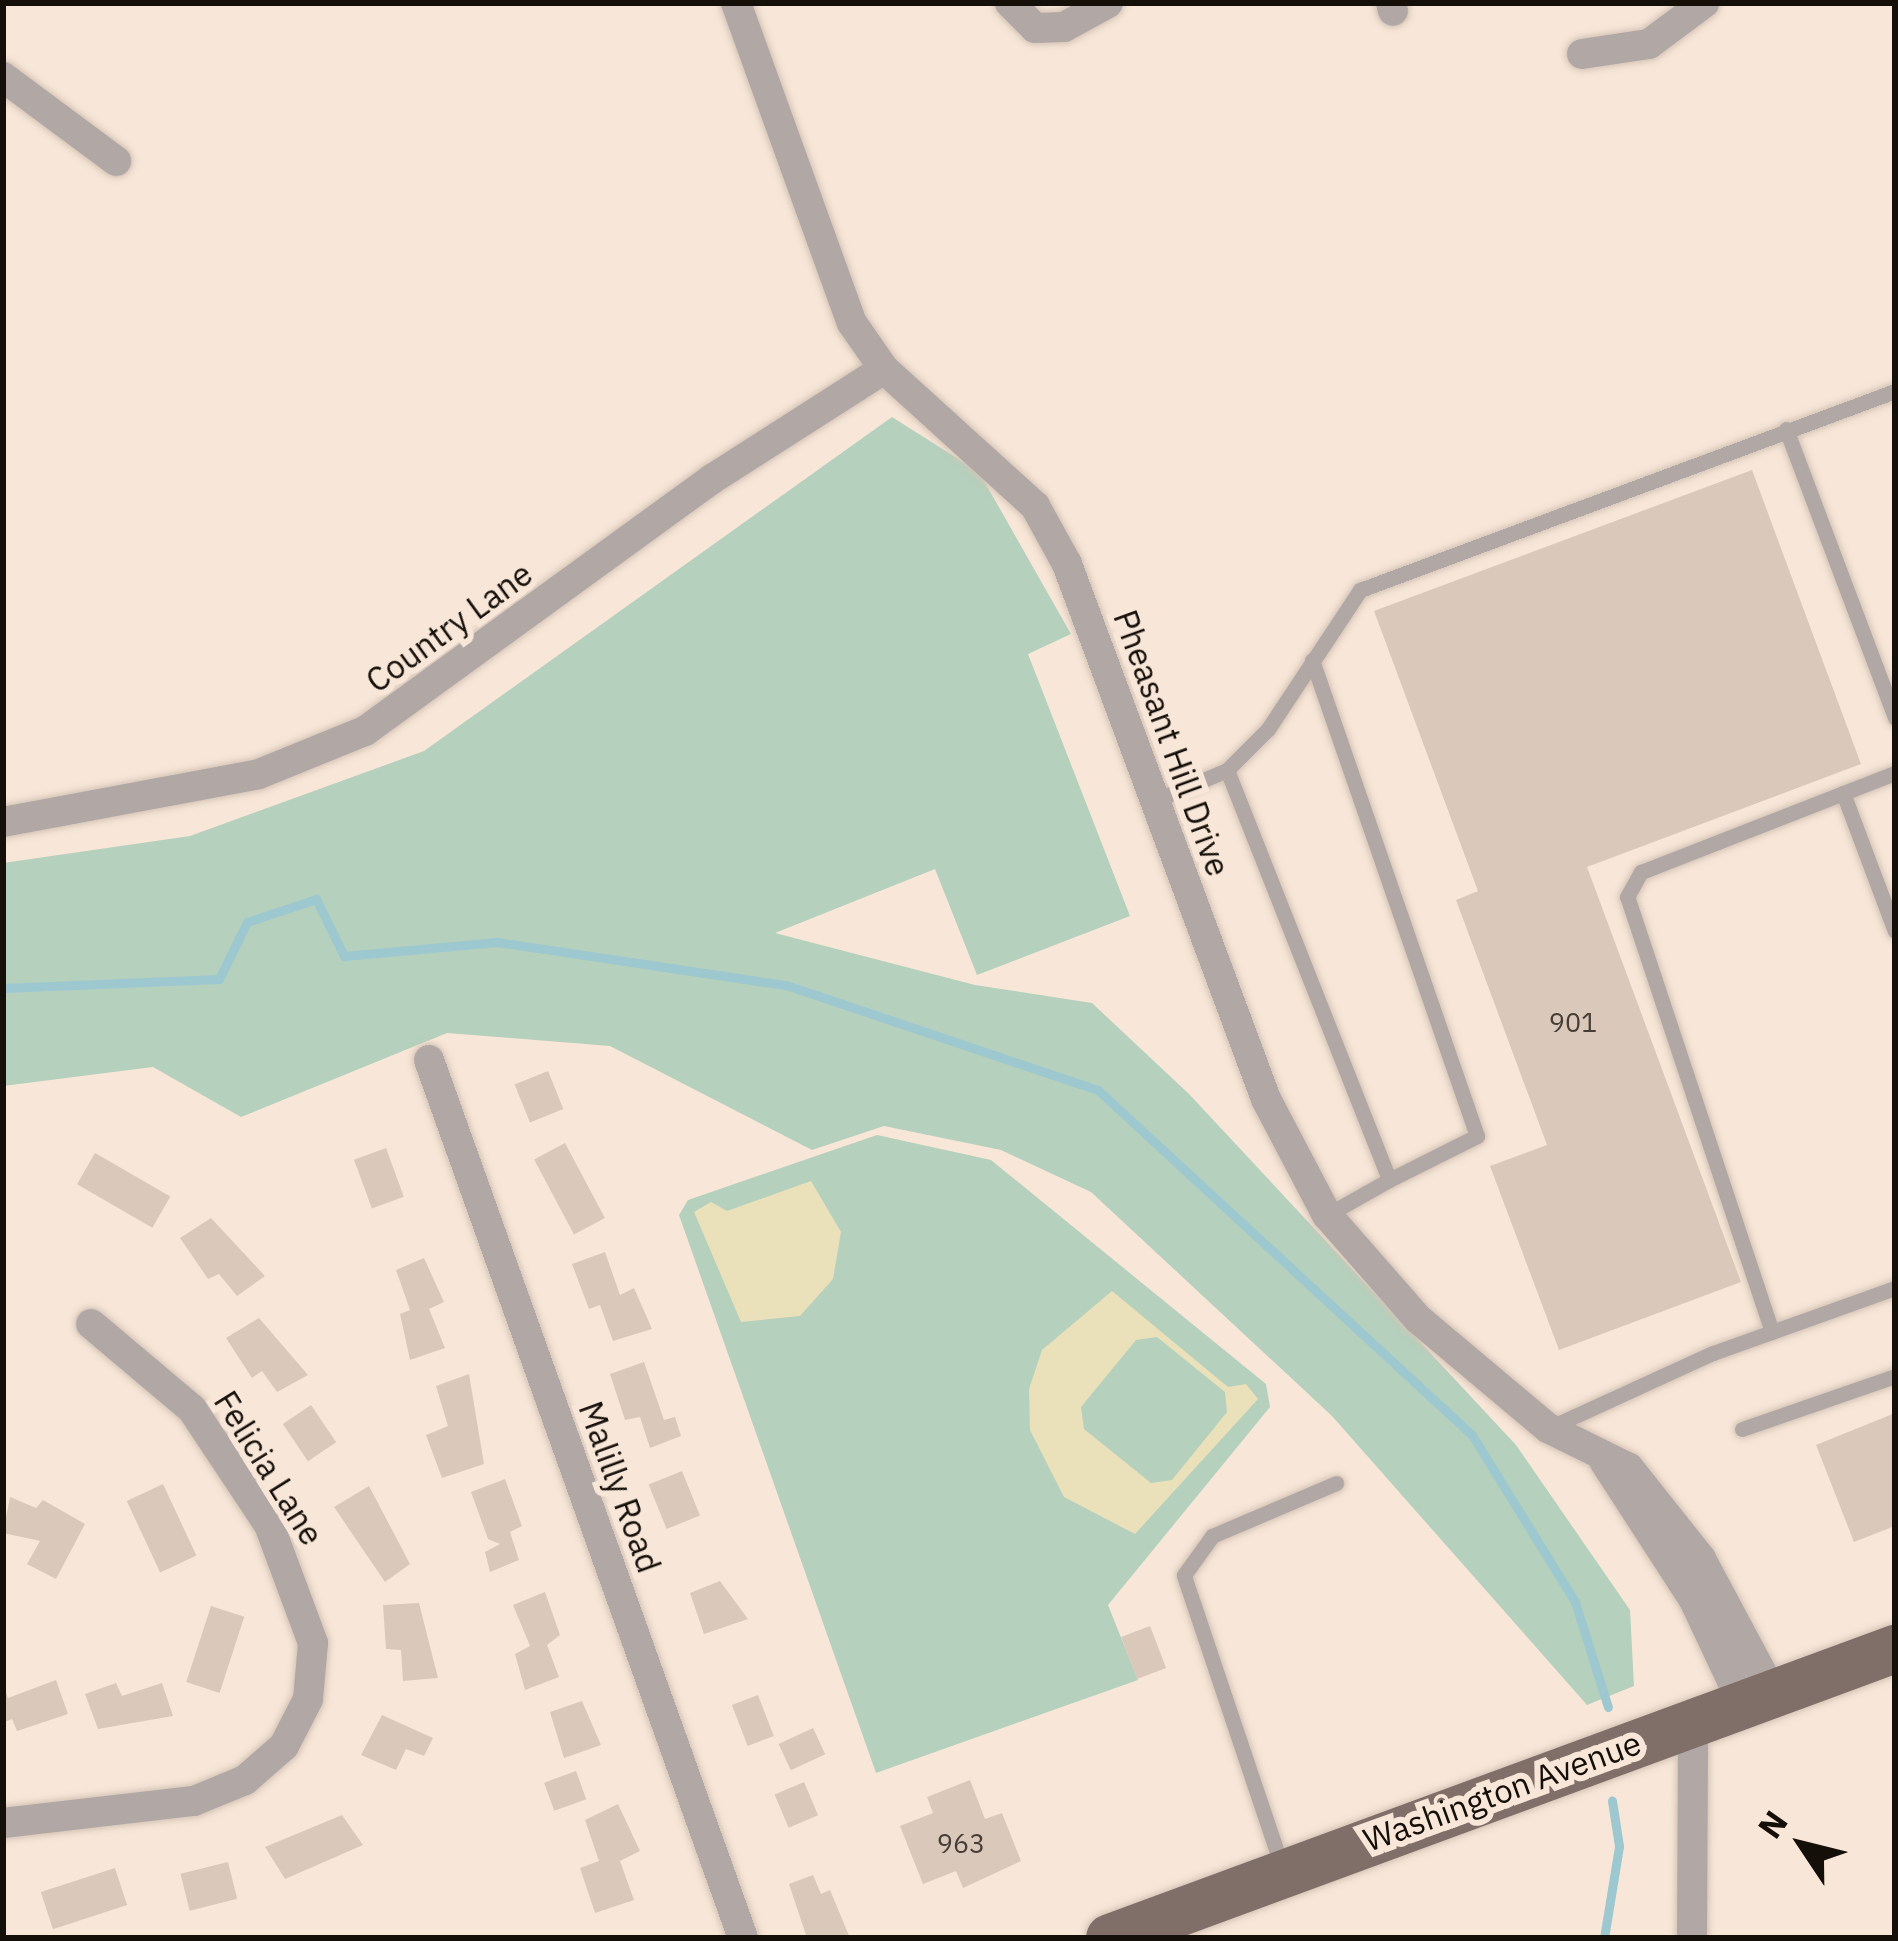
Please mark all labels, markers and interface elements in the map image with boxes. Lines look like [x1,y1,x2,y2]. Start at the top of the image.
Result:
street label: Country Lane [358,553,540,701]
street label: Pheasant Hill Drive [1106,605,1238,881]
house number: 901 [1549,1006,1597,1038]
street label: Felicia Lane [206,1384,332,1552]
street label: Malilly Road [571,1396,669,1578]
street label: Washington Avenue [1358,1722,1646,1860]
north arrow [1742,1785,1862,1905]
text: N [1748,1802,1797,1846]
house number: 963 [937,1827,985,1859]

